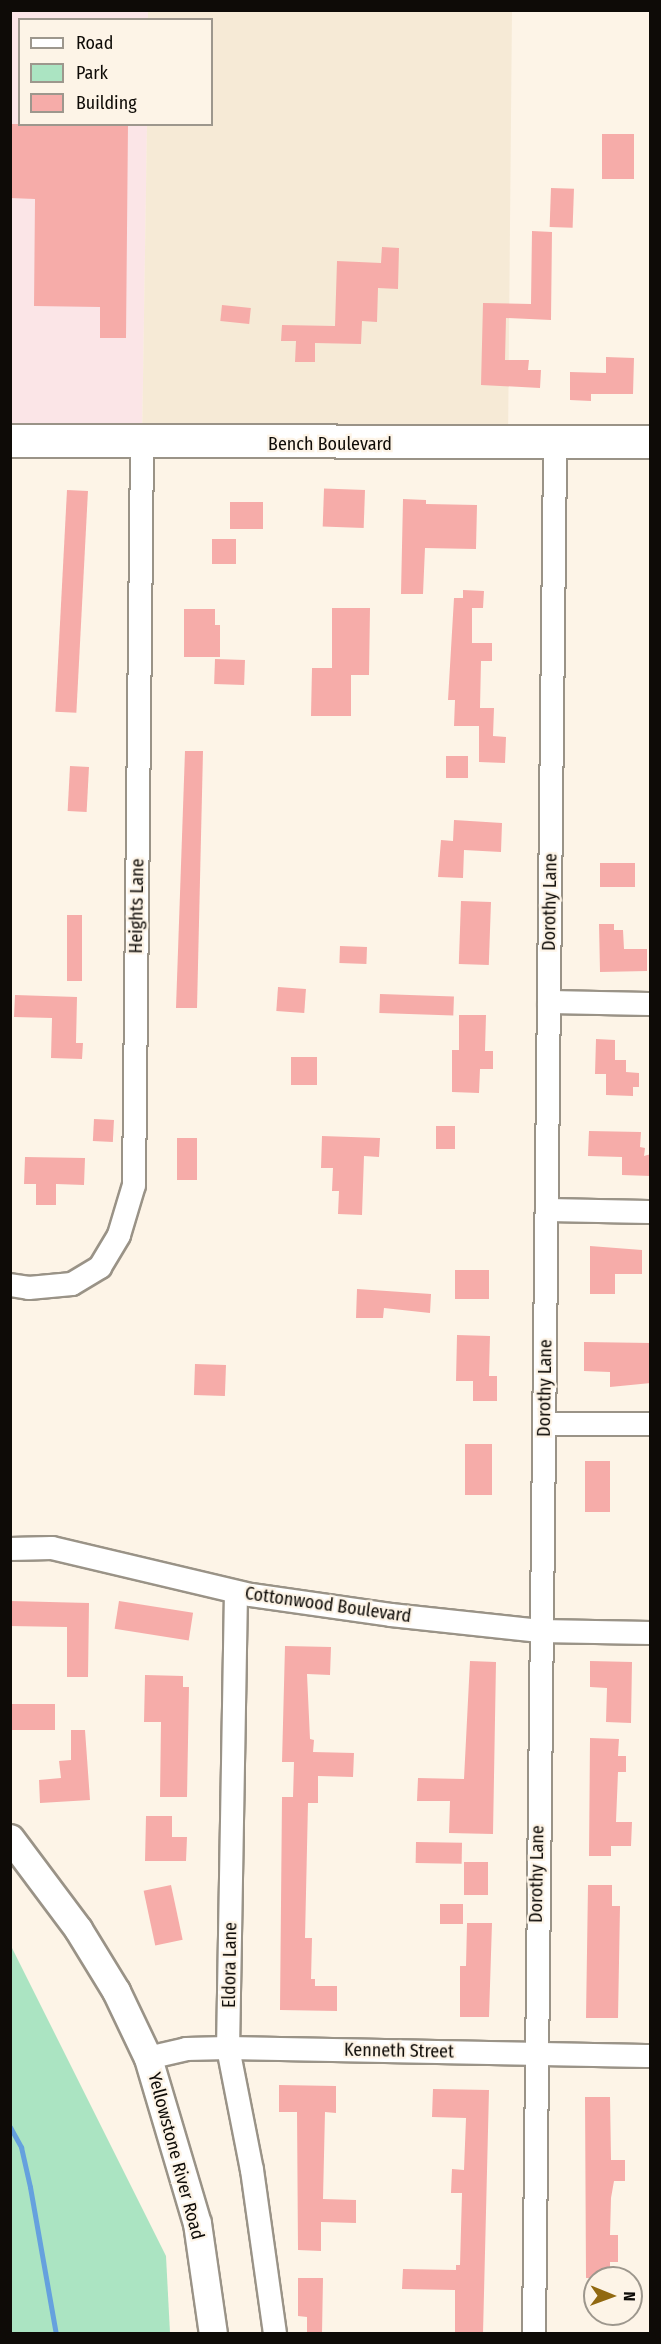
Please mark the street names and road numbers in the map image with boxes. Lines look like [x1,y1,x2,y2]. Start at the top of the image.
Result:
street label: Bench Boulevard [268,433,392,455]
street label: Dorothy Lane [538,853,562,951]
street label: Heights Lane [125,858,149,954]
street label: Dorothy Lane [533,1339,557,1437]
street label: Cottonwood Boulevard [244,1583,412,1627]
street label: Dorothy Lane [525,1825,549,1923]
street label: Eldora Lane [218,1922,242,2008]
street label: Kenneth Street [344,2039,454,2063]
street label: Yellowstone River Road [143,2070,209,2242]

